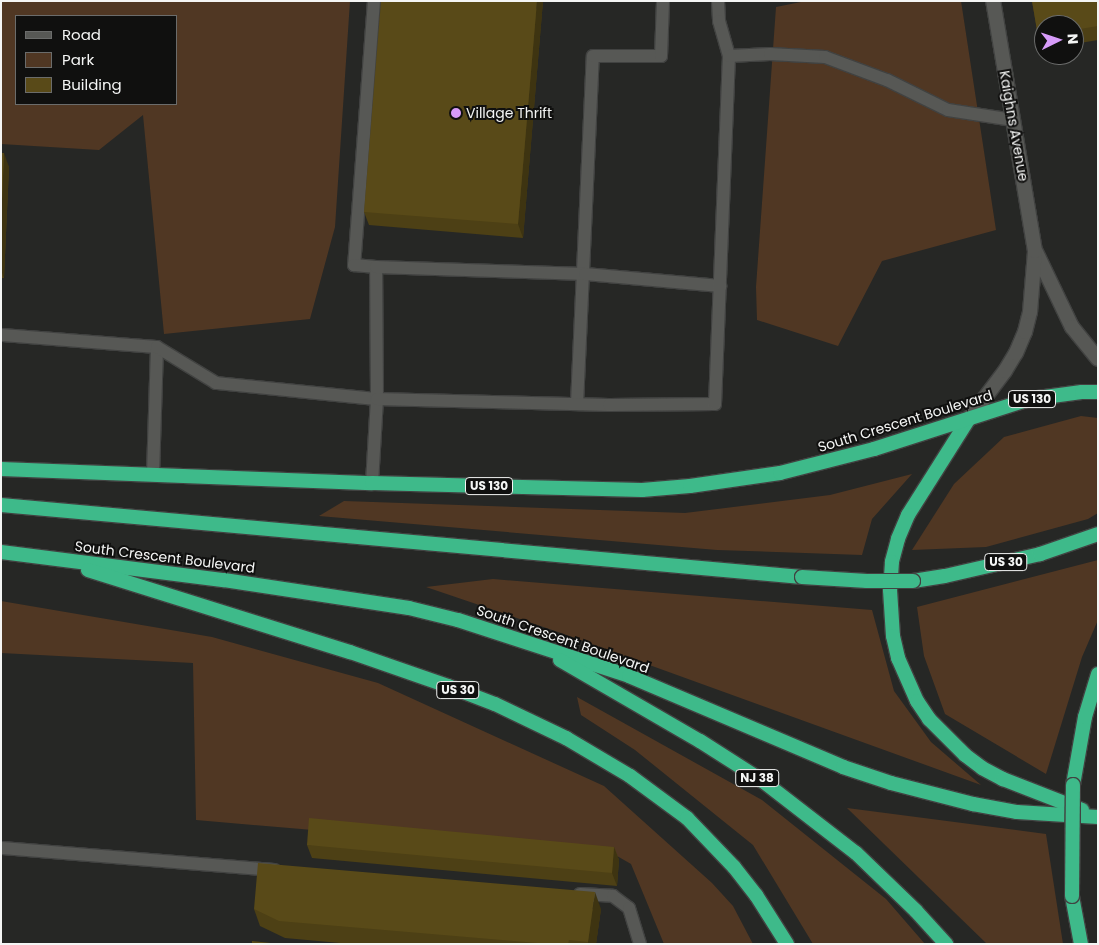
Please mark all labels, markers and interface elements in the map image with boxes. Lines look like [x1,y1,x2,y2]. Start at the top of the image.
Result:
legend [15,15,178,105]
north arrow [1034,15,1084,65]
text: Road [62,24,101,45]
text: N [1063,33,1083,45]
text: Park [62,49,94,70]
street label: Kaighns Avenue [996,69,1032,183]
text: Building [62,74,122,95]
place label: Village Thrift [466,105,552,121]
marker: Village Thrift [450,107,462,119]
street label: South Crescent Boulevard [816,386,994,456]
road number: US 130 [1007,389,1057,408]
road number: US 130 [464,476,514,496]
street label: South Crescent Boulevard [74,538,256,576]
road number: US 30 [984,552,1028,572]
street label: South Crescent Boulevard [474,602,652,676]
road number: US 30 [436,680,480,700]
road number: NJ 38 [734,768,780,788]

